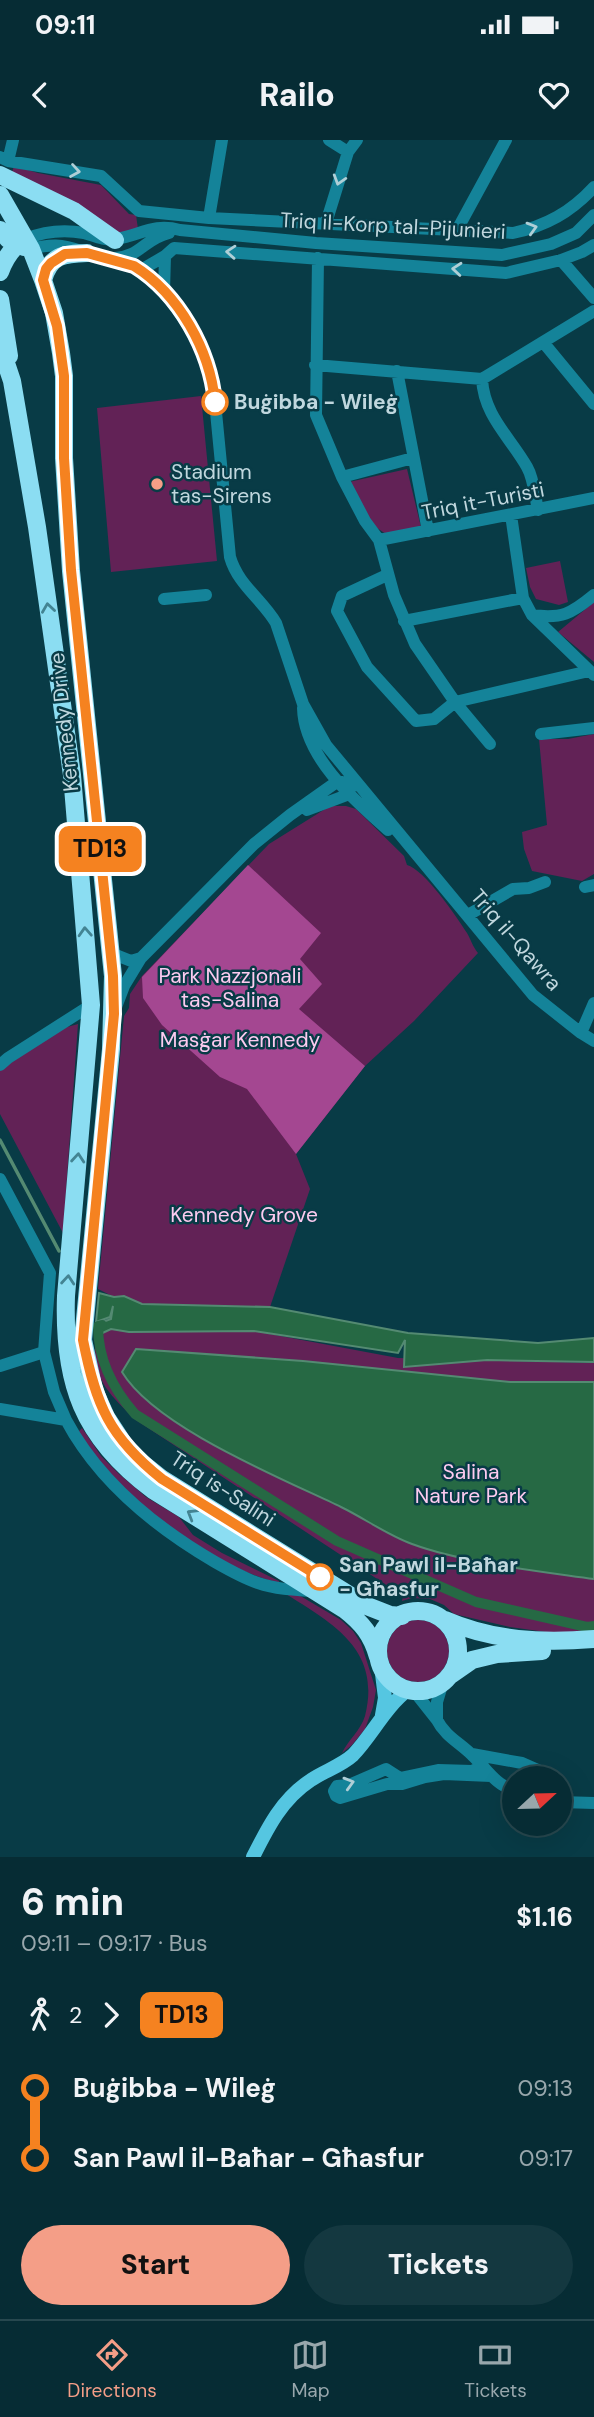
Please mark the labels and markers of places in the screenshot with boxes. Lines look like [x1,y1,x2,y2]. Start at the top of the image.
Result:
place label: Buġibba - Wileġ [234,388,398,416]
marker: Buġibba - Wileġ [202,389,228,415]
place label: Stadium tas-Sirens [171,458,272,510]
marker: Stadium tas-Sirens [149,476,165,492]
place label: San Pawl il-Baħar - Għasfur [339,1551,518,1603]
marker: San Pawl il-Baħar - Għasfur [307,1564,333,1590]

